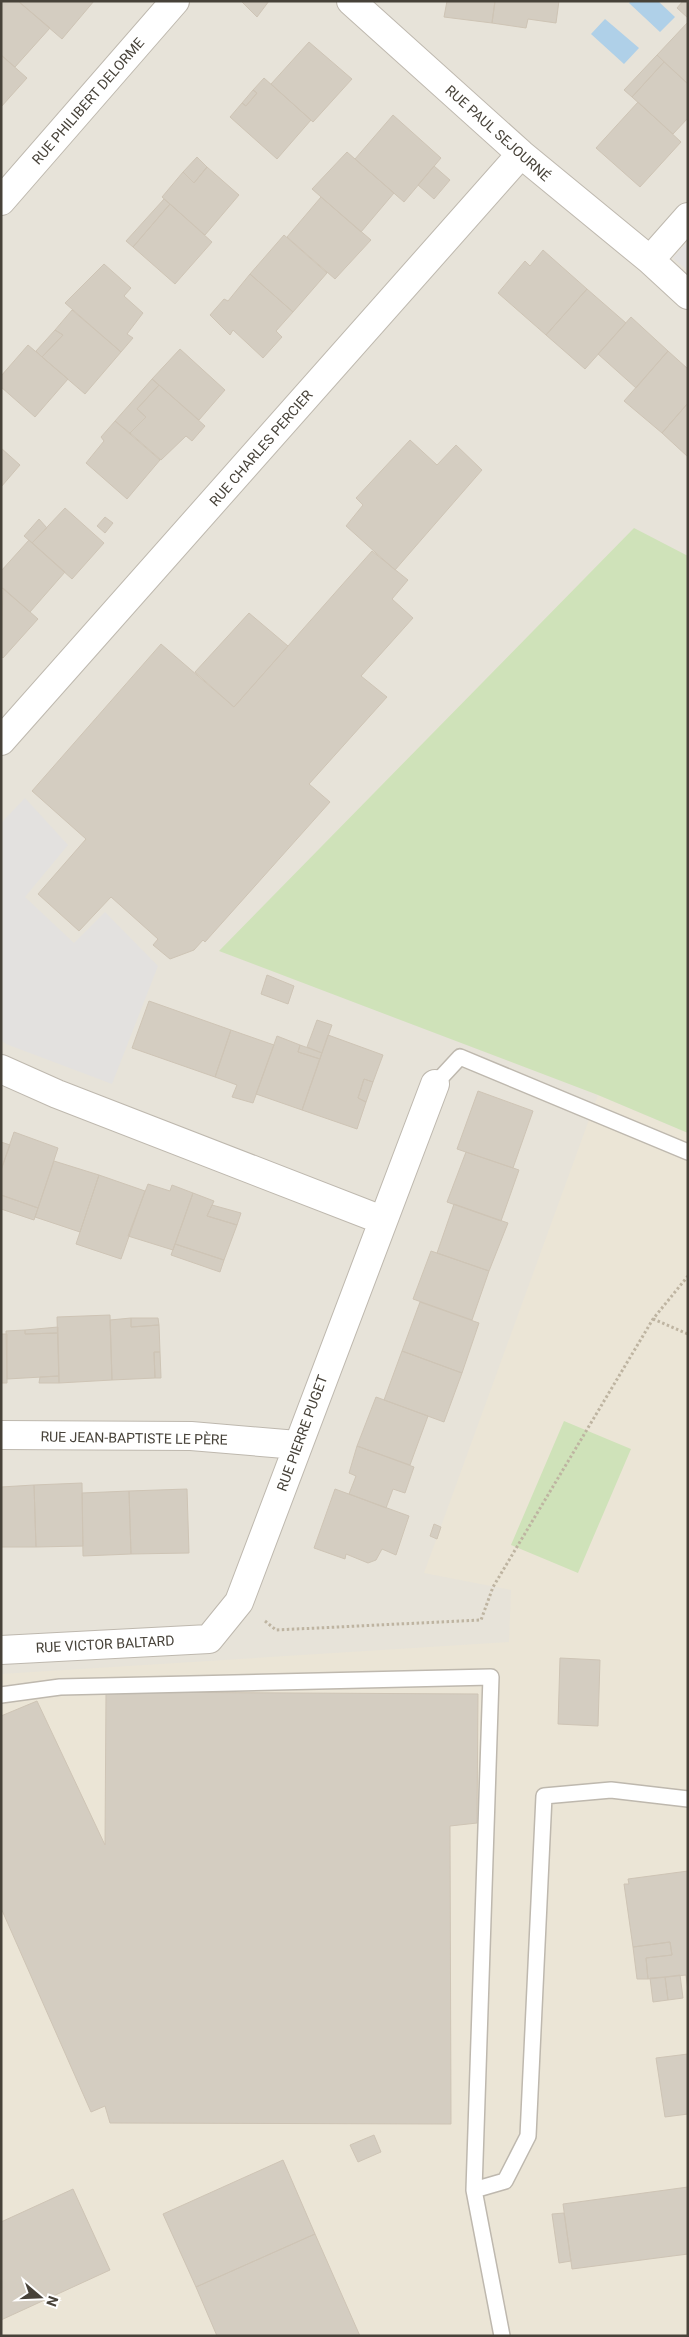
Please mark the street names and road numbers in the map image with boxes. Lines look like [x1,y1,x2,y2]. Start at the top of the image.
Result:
street label: RUE PHILIBERT DELORME [29,35,147,167]
street label: RUE PAUL SEJOURNÉ [442,81,554,184]
street label: RUE CHARLES PERCIER [206,387,316,509]
street label: RUE PIERRE PUGET [274,1372,331,1493]
street label: RUE JEAN-BAPTISTE LE PÈRE [40,1427,228,1448]
street label: RUE VICTOR BALTARD [35,1632,175,1656]

